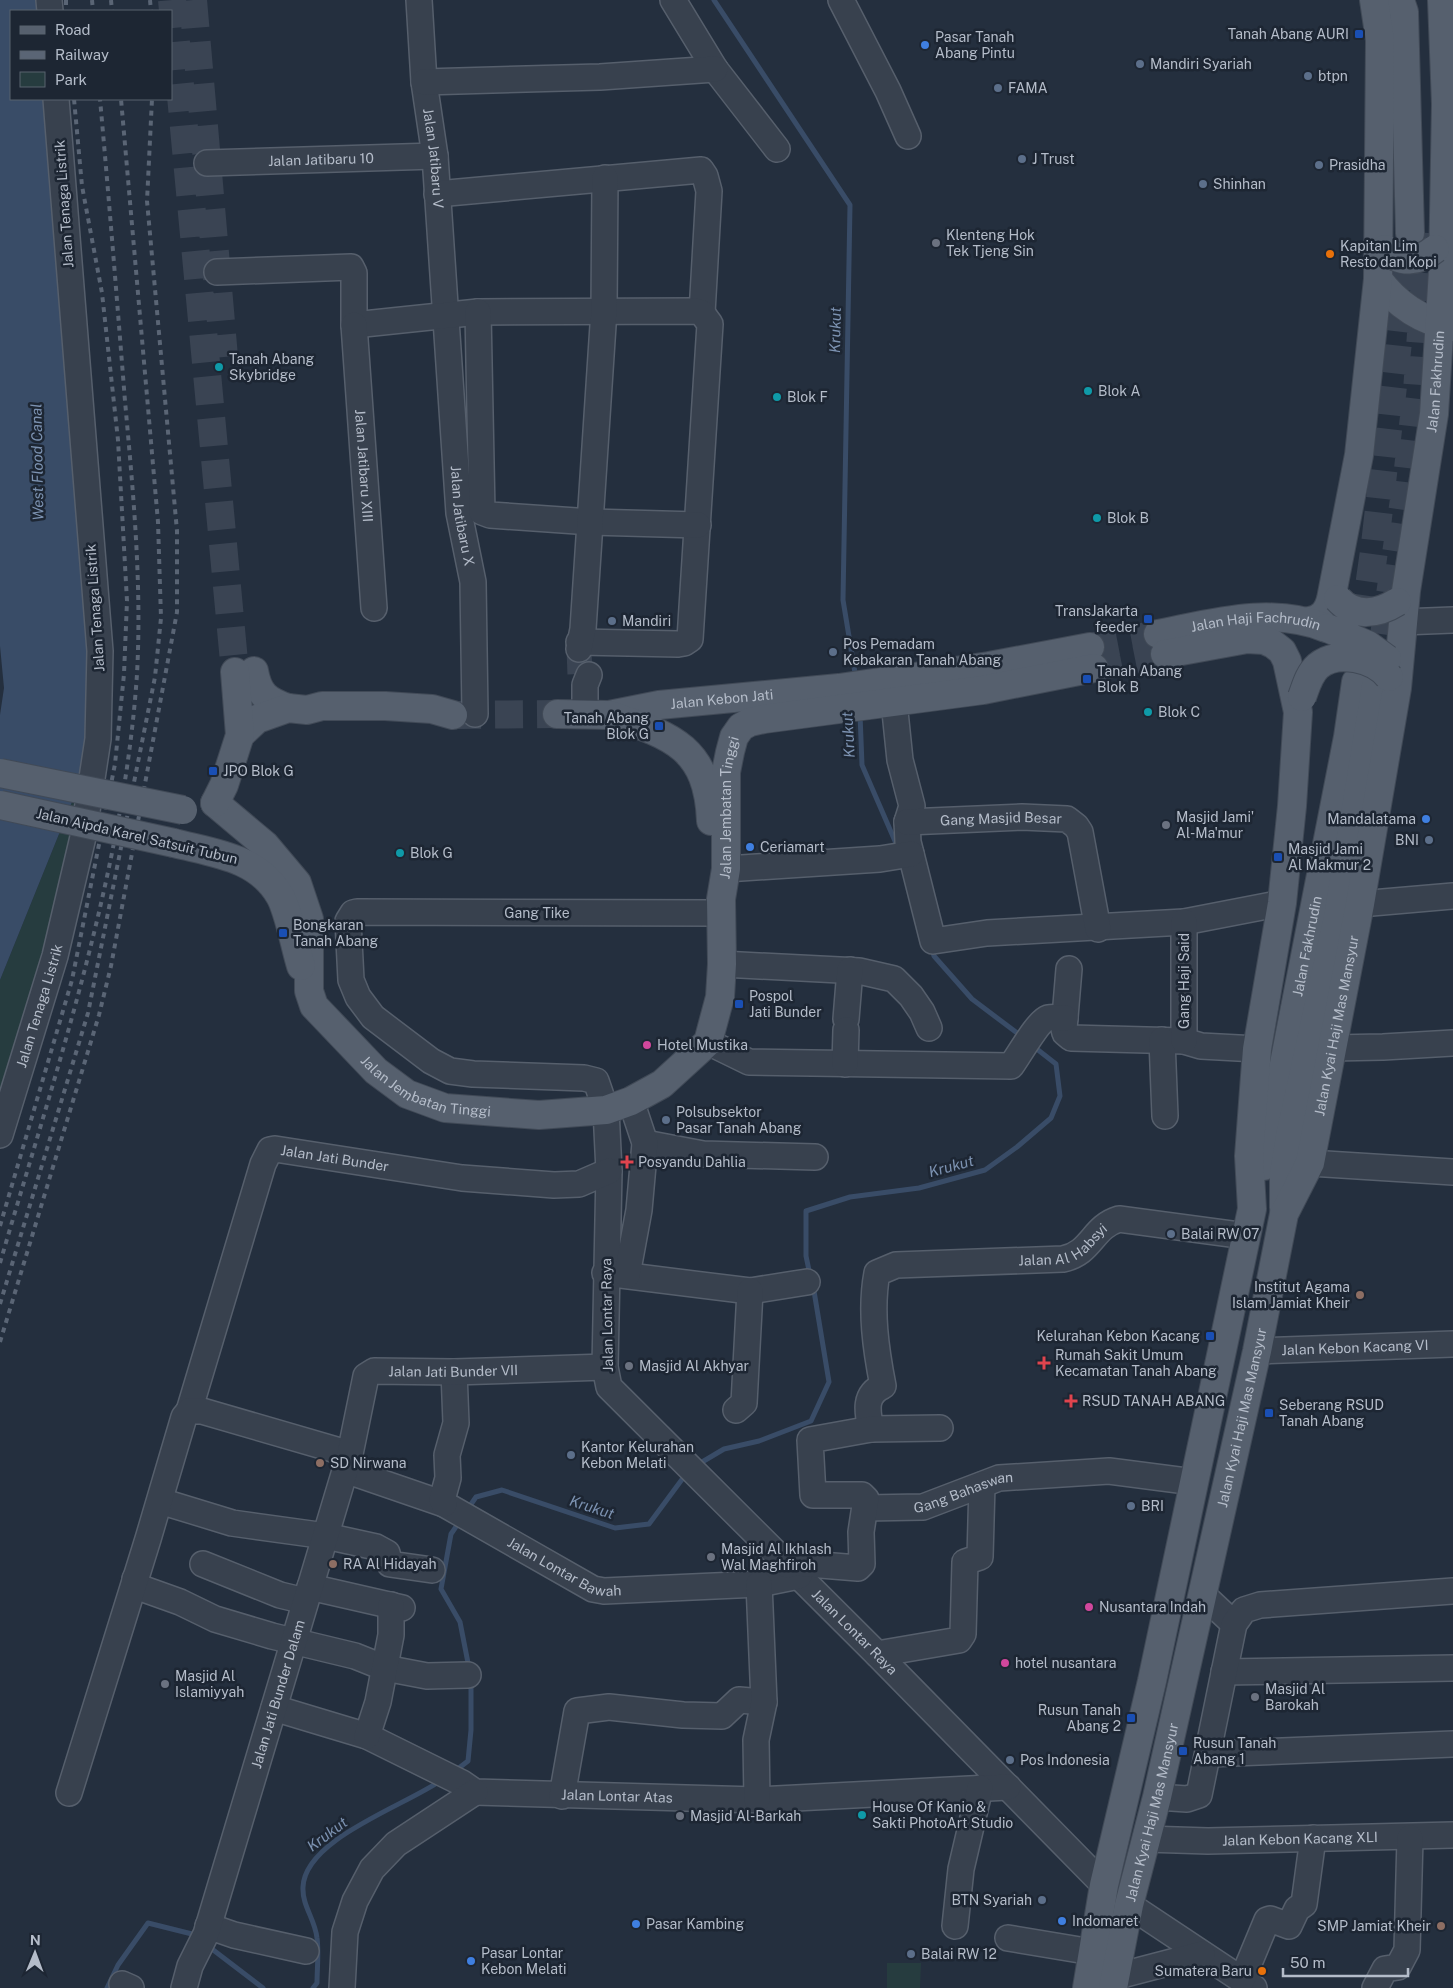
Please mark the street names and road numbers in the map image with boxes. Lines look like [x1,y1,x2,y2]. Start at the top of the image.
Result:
street label: Jalan Jatibaru V [420,107,447,209]
street label: Jalan Tenaga Listrik [52,139,76,268]
street label: Jalan Jatibaru 10 [268,150,374,169]
street label: Jalan Fakhrudin [1423,330,1447,434]
street label: Jalan Jatibaru XIII [352,409,376,523]
street label: Jalan Jatibaru X [448,465,478,568]
street label: Jalan Tenaga Listrik [83,543,107,672]
street label: Jalan Haji Fachrudin [1189,609,1323,635]
street label: Jalan Kebon Jati [670,686,774,712]
street label: Jalan Jembatan Tinggi [716,735,742,880]
street label: Jalan Aipda Karel Satsuit Tubun [35,805,239,867]
street label: Gang Masjid Besar [940,809,1062,829]
street label: Jalan Fakhrudin [1289,894,1325,998]
street label: Gang Tike [504,905,570,921]
street label: Gang Haji Said [1176,933,1192,1029]
street label: Jalan Kyai Haji Mas Mansyur [1311,934,1362,1117]
street label: Jalan Tenaga Listrik [13,942,66,1070]
street label: Jalan Jembatan Tinggi [358,1052,491,1119]
street label: Jalan Jati Bunder [279,1142,390,1175]
street label: Jalan Al Habsyi [1018,1220,1110,1269]
street label: Jalan Lontar Raya [598,1258,616,1372]
street label: Jalan Kyai Haji Mas Mansyur [1214,1326,1269,1509]
street label: Jalan Kebon Kacang VI [1281,1337,1429,1358]
street label: Jalan Jati Bunder VII [388,1362,518,1380]
street label: Gang Bahaswan [913,1469,1014,1515]
street label: Jalan Lontar Bawah [505,1534,622,1599]
street label: Jalan Lontar Raya [809,1586,901,1678]
street label: Jalan Jati Bunder Dalam [248,1618,308,1770]
street label: Jalan Kyai Haji Mas Mansyur [1122,1721,1181,1903]
street label: Jalan Lontar Atas [561,1786,673,1806]
street label: Jalan Kebon Kacang XLI [1222,1829,1378,1849]

